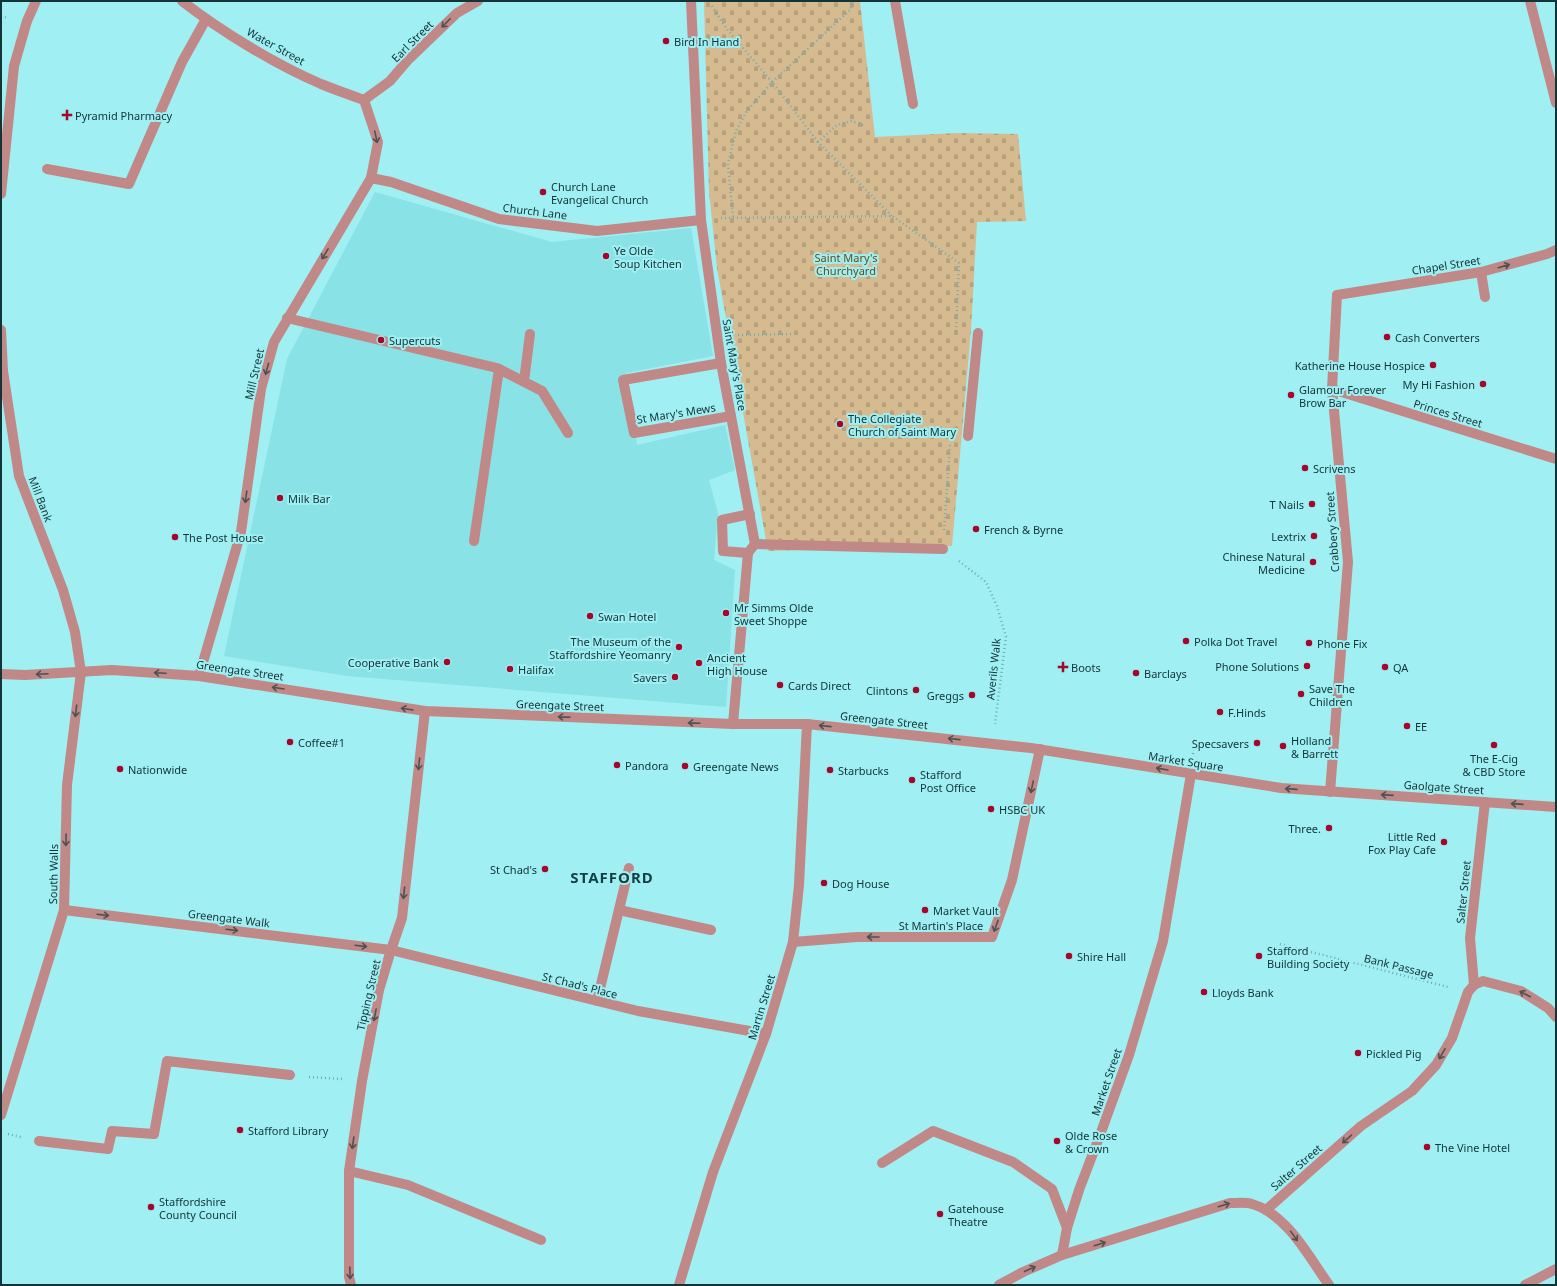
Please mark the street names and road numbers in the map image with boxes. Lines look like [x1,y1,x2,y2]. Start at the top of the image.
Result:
street label: Earl Street [388,17,436,65]
street label: Water Street [244,24,308,68]
street label: Church Lane [502,200,568,222]
street label: Chapel Street [1411,252,1481,278]
street label: Saint Mary's Place [720,318,750,412]
street label: Mill Street [241,347,267,401]
street label: Princes Street [1412,395,1484,431]
street label: St Mary's Mews [635,399,717,427]
street label: Mill Bank [26,474,57,524]
street label: Crabbery Street [1322,491,1342,573]
street label: Averils Walk [982,637,1004,701]
street label: Greengate Street [195,656,285,684]
street label: Greengate Street [516,696,604,714]
street label: Greengate Street [839,708,929,732]
street label: Market Square [1147,748,1225,774]
street label: Gaolgate Street [1403,777,1485,797]
street label: South Walls [45,844,61,904]
street label: Salter Street [1452,860,1474,924]
street label: Greengate Walk [187,906,271,930]
street label: St Martin's Place [899,918,983,933]
street label: Bank Passage [1363,950,1435,982]
street label: Tipping Street [353,958,383,1032]
street label: St Chad's Place [541,968,619,1002]
street label: Martin Street [744,972,778,1042]
street label: Market Street [1087,1046,1125,1118]
street label: Salter Street [1267,1141,1325,1193]

